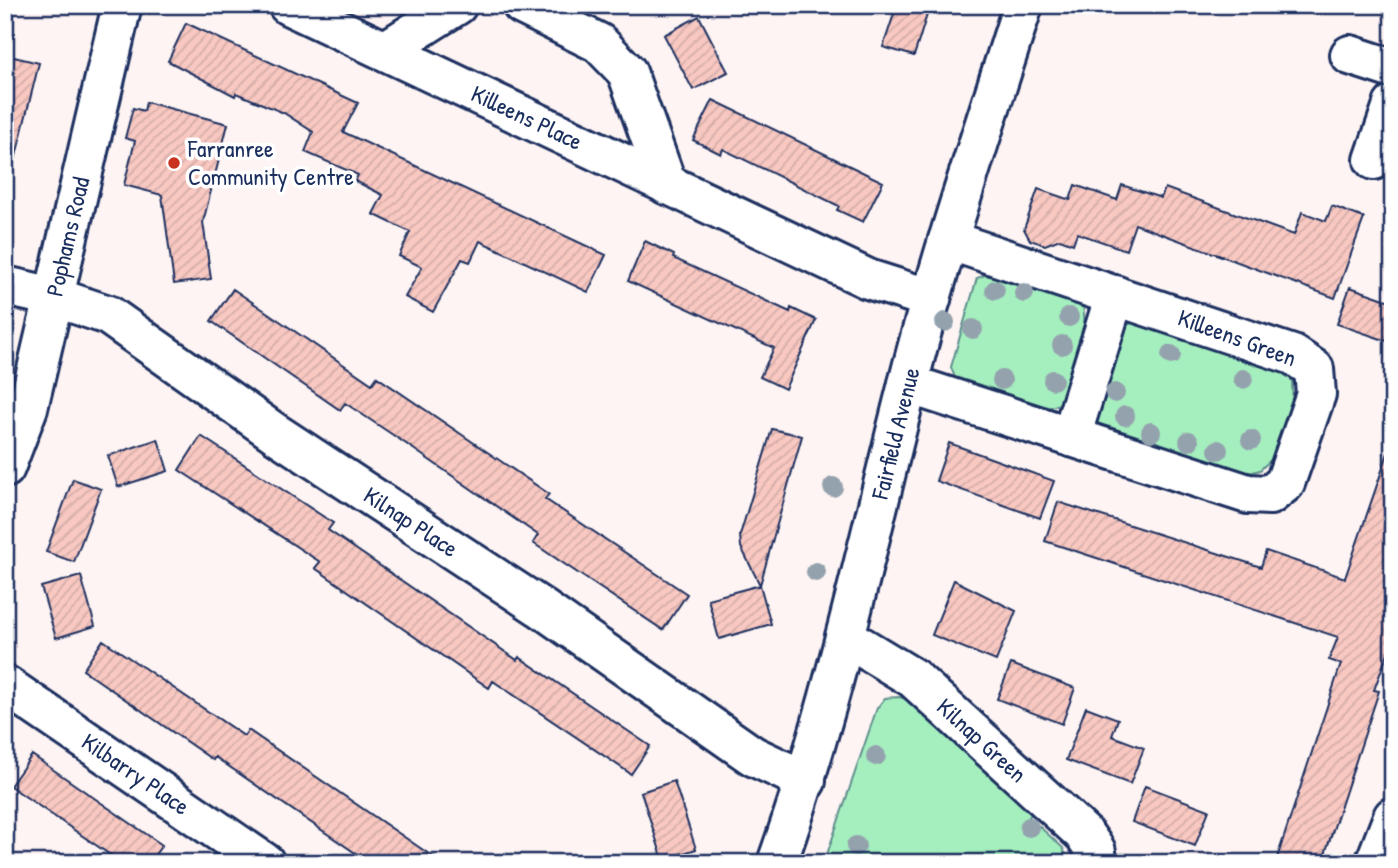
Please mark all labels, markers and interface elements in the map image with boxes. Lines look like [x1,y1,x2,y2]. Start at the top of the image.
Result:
street label: Killeens Place [466,77,588,157]
place label: Farranree Community Centre [187,132,354,192]
marker: Farranree Community Centre [166,155,182,171]
street label: Pophams Road [38,174,96,299]
street label: Killeens Green [1174,301,1301,373]
street label: Fairfield Avenue [863,363,927,503]
street label: Kilnap Place [358,479,465,564]
street label: Kilnap Green [930,691,1034,789]
street label: Kilbarry Place [76,725,197,822]

